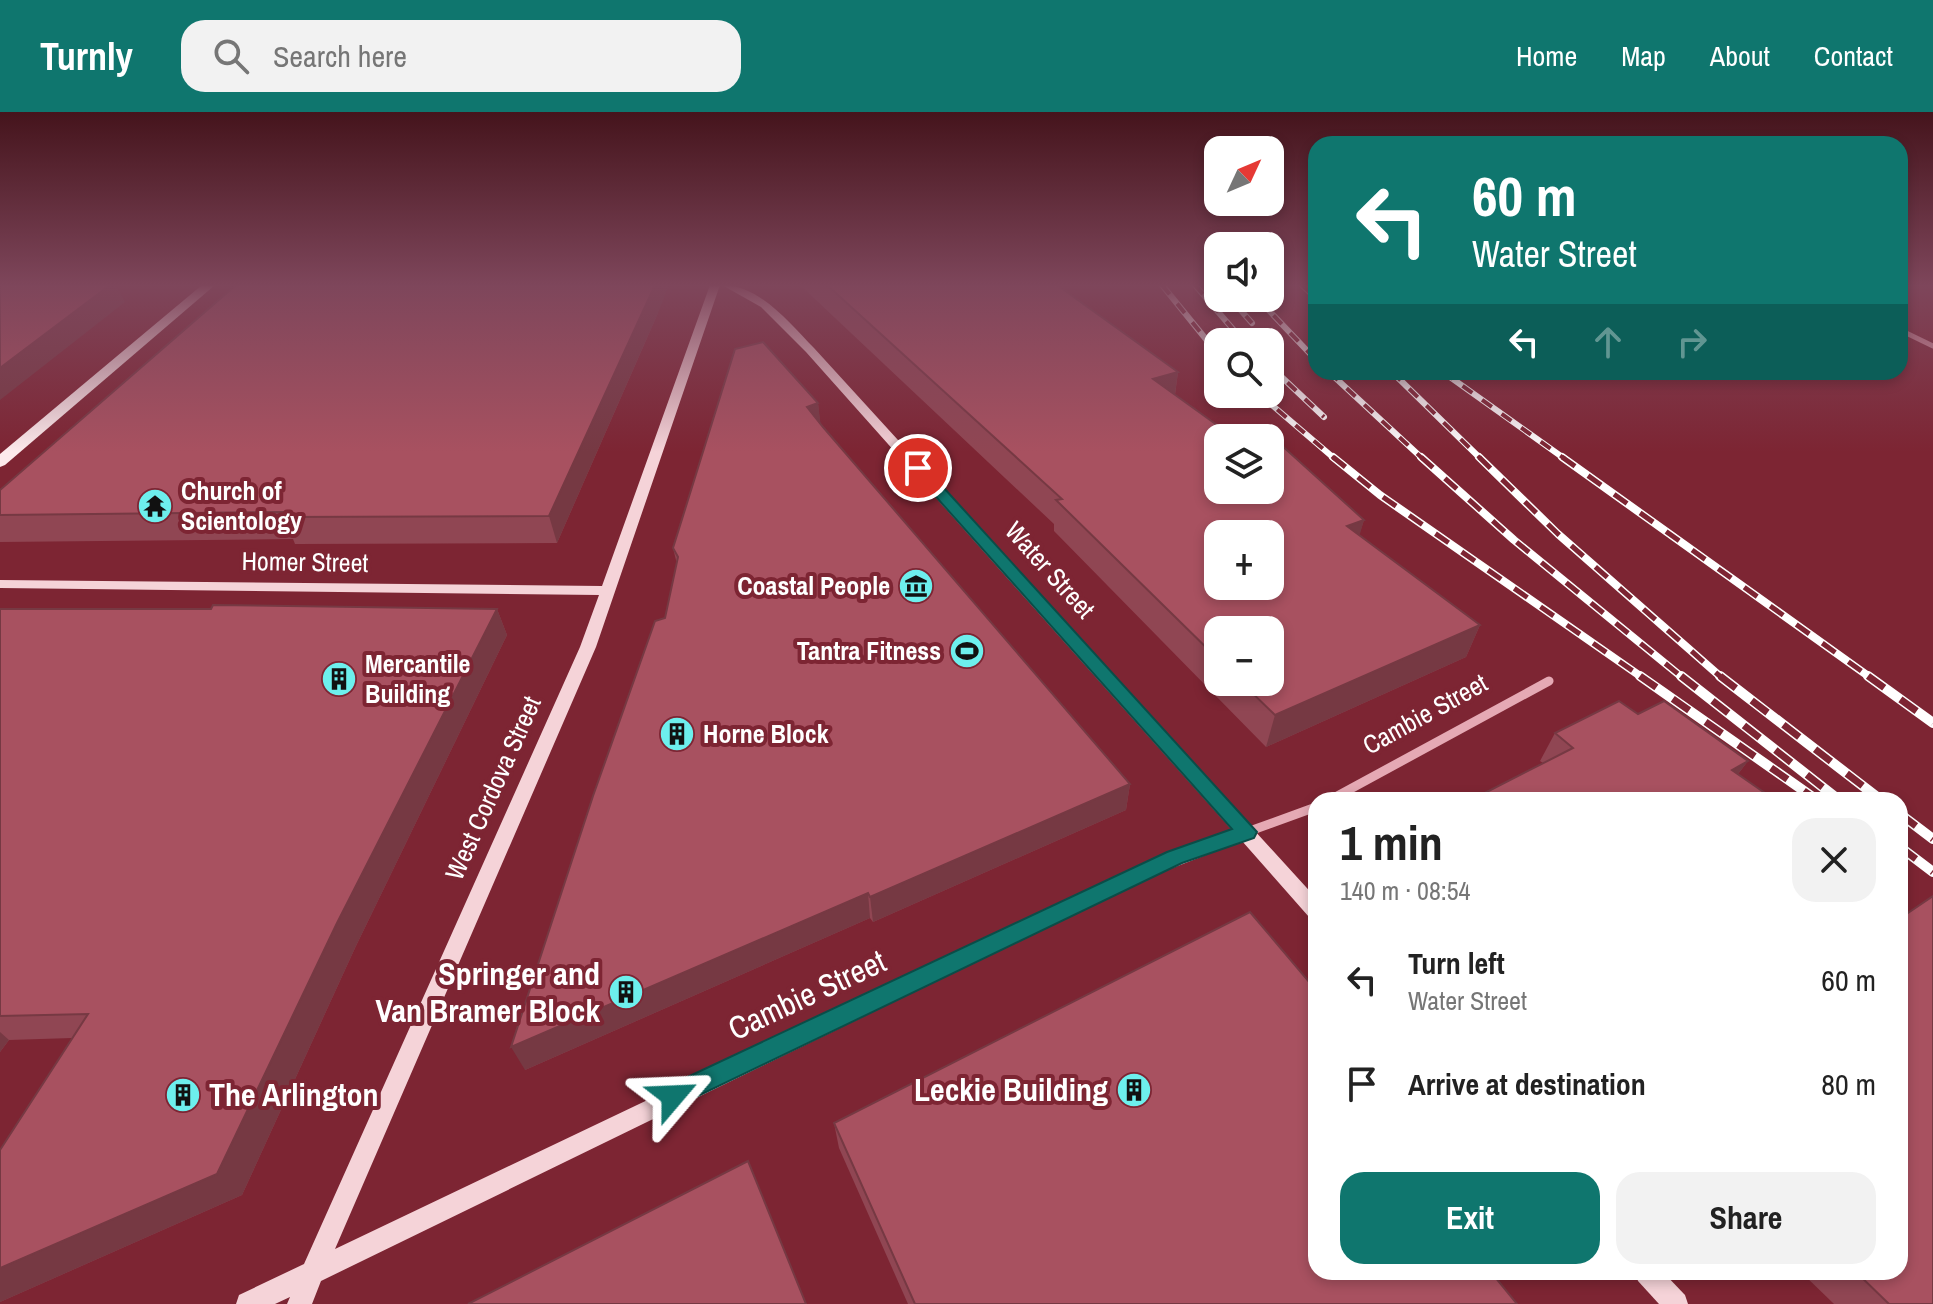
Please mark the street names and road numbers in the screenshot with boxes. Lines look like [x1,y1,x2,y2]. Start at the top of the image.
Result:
street label: Water Street [998,514,1103,626]
street label: Homer Street [241,543,369,580]
street label: Cambie Street [1356,665,1493,762]
street label: West Cordova Street [436,690,549,885]
street label: Cambie Street [721,939,893,1050]

